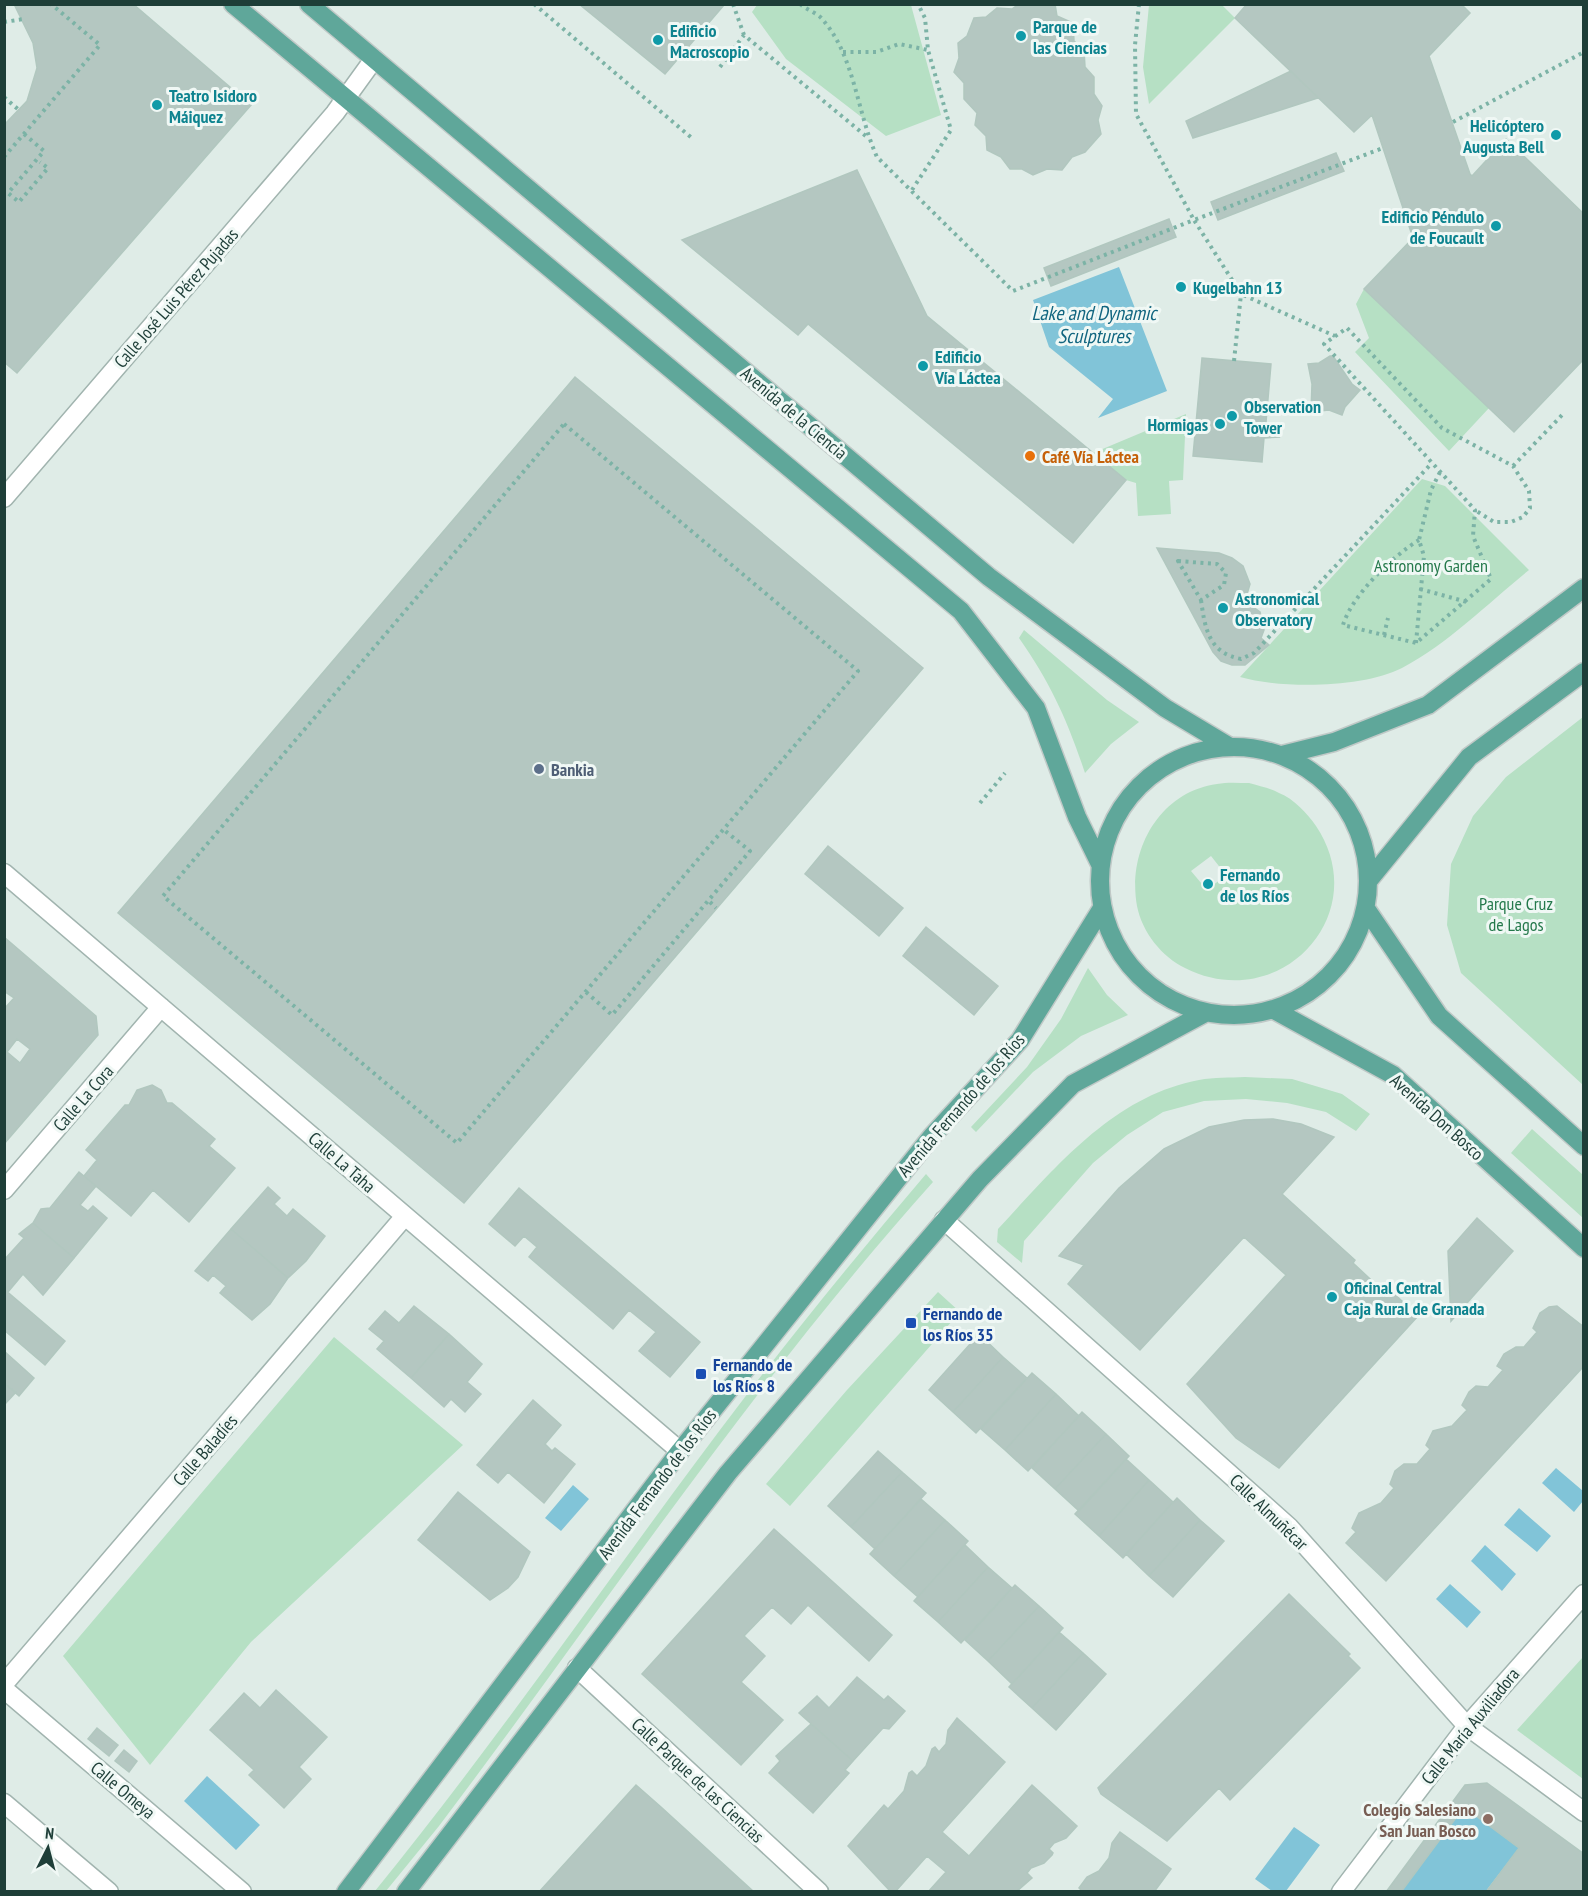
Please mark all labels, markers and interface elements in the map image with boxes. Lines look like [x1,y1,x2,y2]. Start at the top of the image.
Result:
place label: Parque de las Ciencias [1033,15,1107,59]
place label: Edificio Macroscopio [670,19,749,63]
marker: Parque de las Ciencias [1014,29,1028,43]
marker: Edificio Macroscopio [651,33,665,47]
place label: Teatro Isidoro Máiquez [169,84,257,128]
marker: Teatro Isidoro Máiquez [150,98,164,112]
place label: Helicóptero Augusta Bell [1462,114,1545,158]
marker: Helicóptero Augusta Bell [1549,128,1563,142]
place label: Edificio Péndulo de Foucault [1382,205,1485,249]
marker: Edificio Péndulo de Foucault [1489,219,1503,233]
street label: Calle José Luis Pérez Pujadas [109,223,243,373]
place label: Kugelbahn 13 [1193,276,1283,299]
marker: Kugelbahn 13 [1174,280,1188,294]
water label: Lake and Dynamic Sculptures [1032,300,1158,349]
place label: Edificio Vía Láctea [934,345,1001,389]
marker: Edificio Vía Láctea [916,359,930,373]
street label: Avenida de la Ciencia [736,362,852,464]
place label: Observation Tower [1244,395,1321,439]
marker: Observation Tower [1225,409,1239,423]
place label: Hormigas [1147,413,1208,436]
marker: Hormigas [1213,417,1227,431]
place label: Café Vía Láctea [1042,445,1139,468]
marker: Café Vía Láctea [1023,449,1037,463]
park label: Astronomy Garden [1374,554,1488,577]
place label: Astronomical Observatory [1234,587,1320,631]
marker: Astronomical Observatory [1216,601,1230,615]
place label: Bankia [551,758,594,781]
marker: Bankia [532,762,546,776]
place label: Fernando de los Ríos [1220,863,1289,907]
marker: Fernando de los Ríos [1201,877,1215,891]
park label: Parque Cruz de Lagos [1479,892,1553,936]
street label: Avenida Fernando de los Ríos [892,1029,1030,1181]
street label: Calle La Cora [48,1060,118,1136]
street label: Avenida Don Bosco [1385,1069,1489,1165]
street label: Calle La Taha [304,1127,380,1197]
place label: Oficinal Central Caja Rural de Granada [1344,1276,1484,1320]
marker: Oficinal Central Caja Rural de Granada [1325,1290,1339,1304]
place label: Fernando de los Ríos 35 [923,1302,1003,1346]
marker: Fernando de los Ríos 35 [904,1316,918,1330]
place label: Fernando de los Ríos 8 [713,1353,793,1397]
marker: Fernando de los Ríos 8 [694,1367,708,1381]
street label: Avenida Fernando de los Ríos [593,1404,721,1564]
street label: Calle Baladíes [168,1410,242,1490]
street label: Calle Almuñécar [1225,1469,1313,1555]
street label: Calle María Auxiliadora [1416,1663,1524,1789]
street label: Calle Parque de las Ciencias [627,1713,769,1847]
street label: Calle Omeya [86,1756,160,1824]
place label: Colegio Salesiano San Juan Bosco [1363,1798,1476,1842]
marker: Colegio Salesiano San Juan Bosco [1481,1812,1495,1826]
north arrow [18,1818,78,1878]
text: N [44,1823,55,1843]

